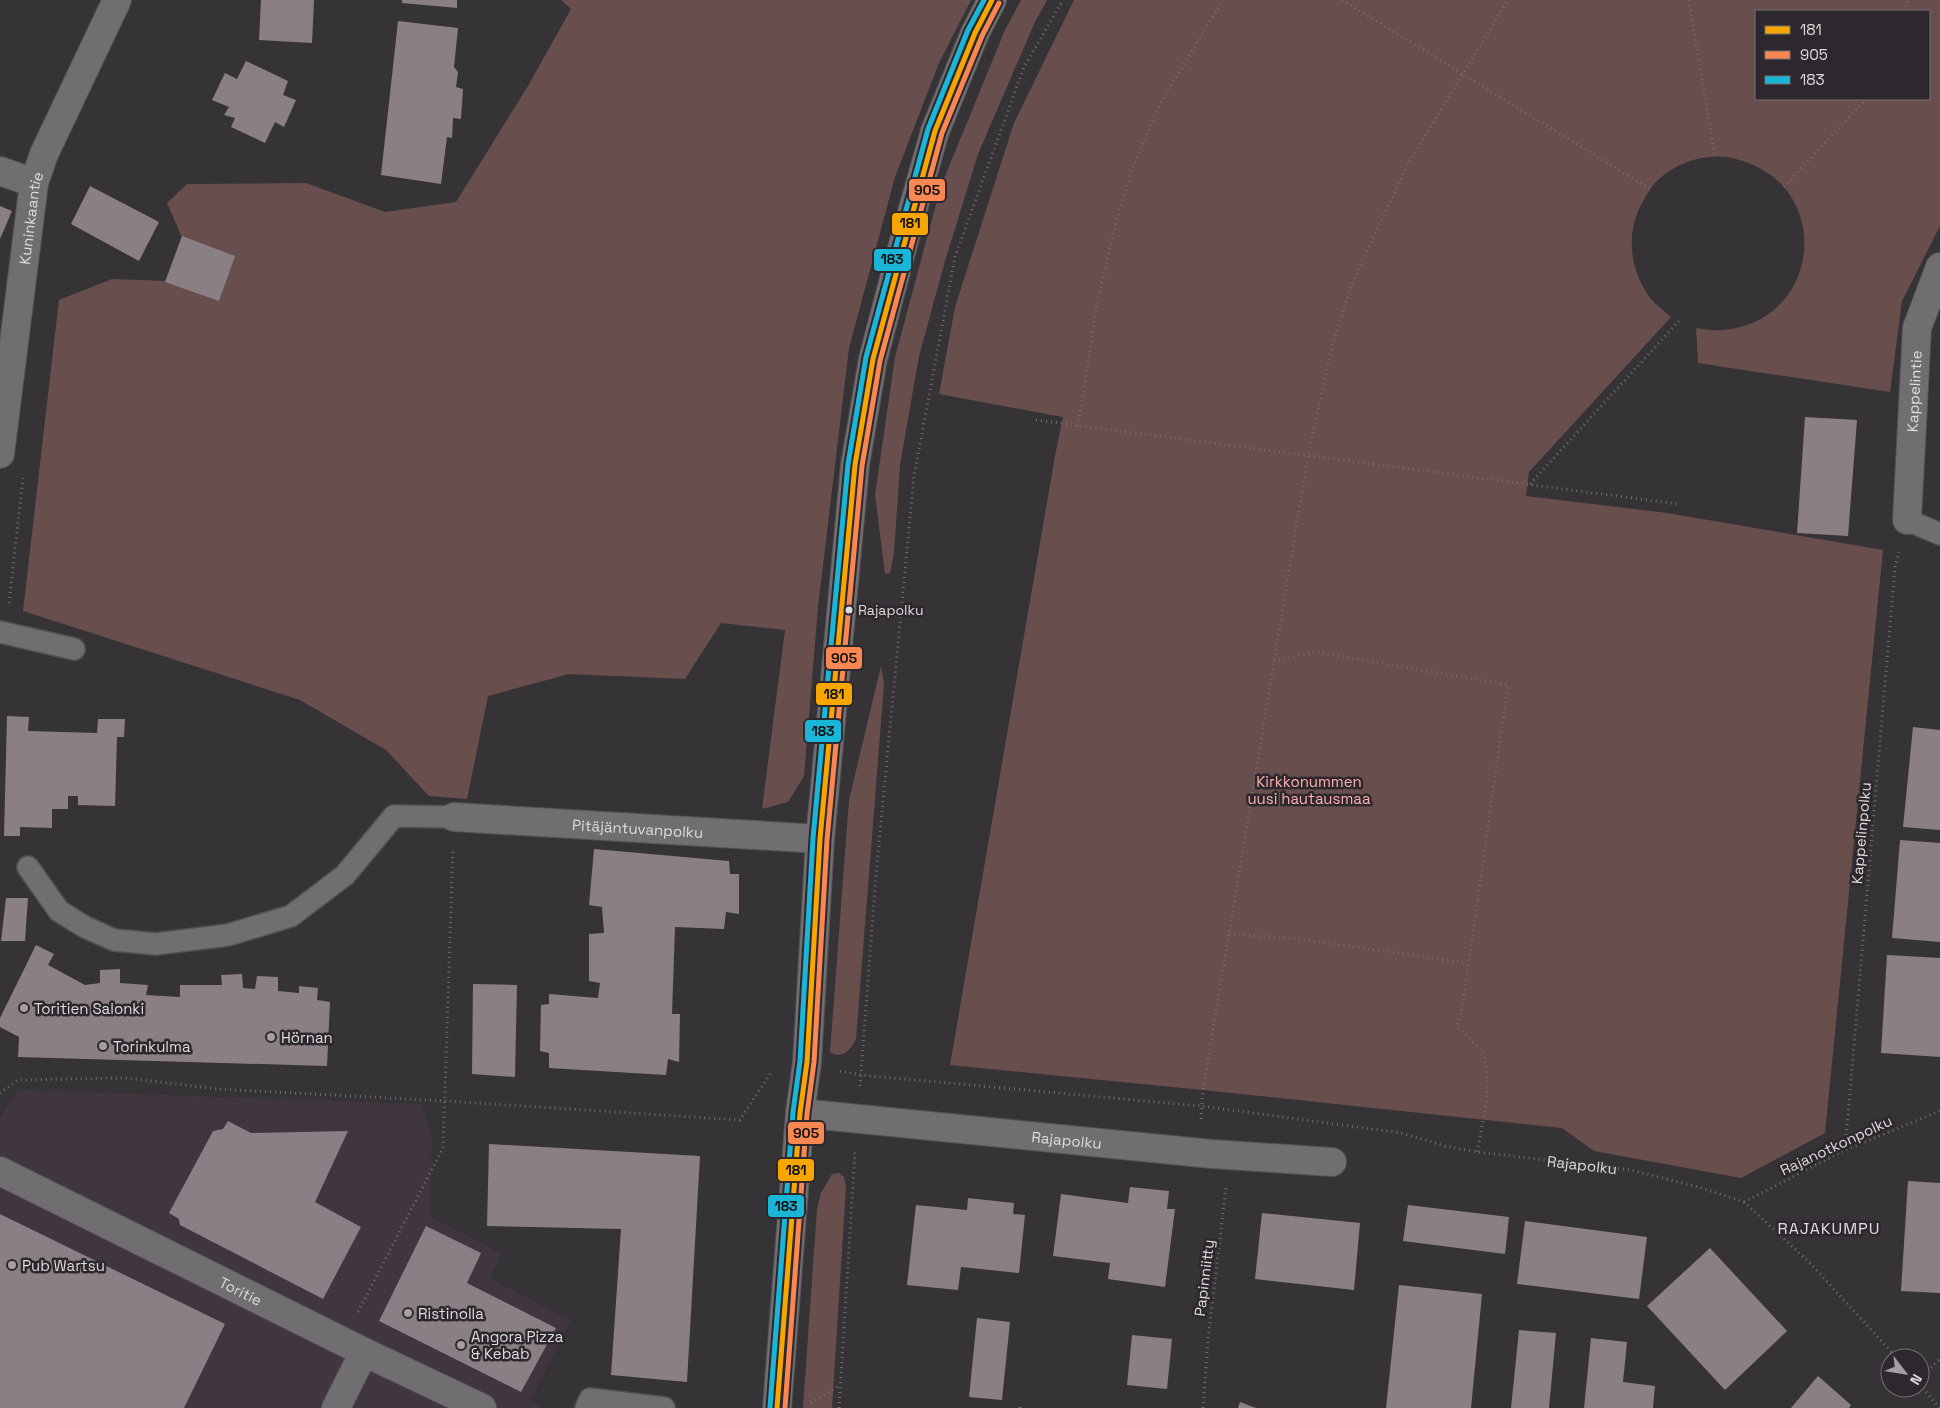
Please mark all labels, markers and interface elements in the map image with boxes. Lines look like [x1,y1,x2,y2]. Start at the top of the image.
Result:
legend [1755,10,1930,100]
text: 181 [1800,20,1822,39]
text: 905 [1800,45,1828,64]
text: 183 [1800,70,1825,89]
street label: Kuninkaantie [14,169,47,266]
line badge: 905 [908,178,946,202]
text: 905 [914,181,940,199]
line badge: 181 [891,212,929,236]
text: 181 [899,214,921,232]
line badge: 183 [873,248,912,272]
text: 183 [880,250,904,268]
street label: Kappelintie [1902,350,1925,433]
place label: Rajapolku [858,601,924,619]
marker: Rajapolku [844,605,854,615]
line badge: 905 [825,646,863,670]
text: 905 [831,649,857,667]
line badge: 181 [815,682,853,706]
text: 181 [823,685,845,703]
line badge: 183 [804,719,842,743]
text: 183 [811,722,835,740]
park label: Kirkkonummen uusi hautausmaa [1247,772,1371,808]
street label: Kappelinpolku [1847,781,1875,885]
street label: Pitäjäntuvanpolku [572,815,704,841]
place label: Toritien Salonki [34,999,144,1018]
marker: Toritien Salonki [18,1002,30,1014]
place label: Hörnan [281,1028,333,1047]
marker: Hörnan [265,1031,277,1043]
place label: Torinkulma [113,1037,191,1056]
marker: Torinkulma [97,1040,109,1052]
street label: Rajanotkonpolku [1777,1111,1895,1179]
line badge: 905 [787,1121,825,1145]
text: 905 [793,1124,819,1142]
street label: Rajapolku [1031,1127,1103,1152]
street label: Rajapolku [1546,1151,1618,1178]
line badge: 181 [777,1158,815,1182]
text: 181 [785,1161,807,1179]
line badge: 183 [767,1194,805,1218]
text: 183 [774,1197,798,1215]
district label: RAJAKUMPU [1778,1218,1880,1239]
street label: Papinniitty [1190,1238,1218,1318]
place label: Pub Wartsu [22,1256,105,1275]
marker: Pub Wartsu [6,1259,18,1271]
street label: Toritie [216,1272,266,1309]
place label: Ristinolla [418,1304,484,1323]
marker: Ristinolla [402,1307,414,1319]
place label: Angora Pizza & Kebab [471,1327,564,1363]
marker: Angora Pizza & Kebab [455,1339,467,1351]
north arrow [1880,1348,1930,1398]
text: N [1906,1371,1926,1388]

